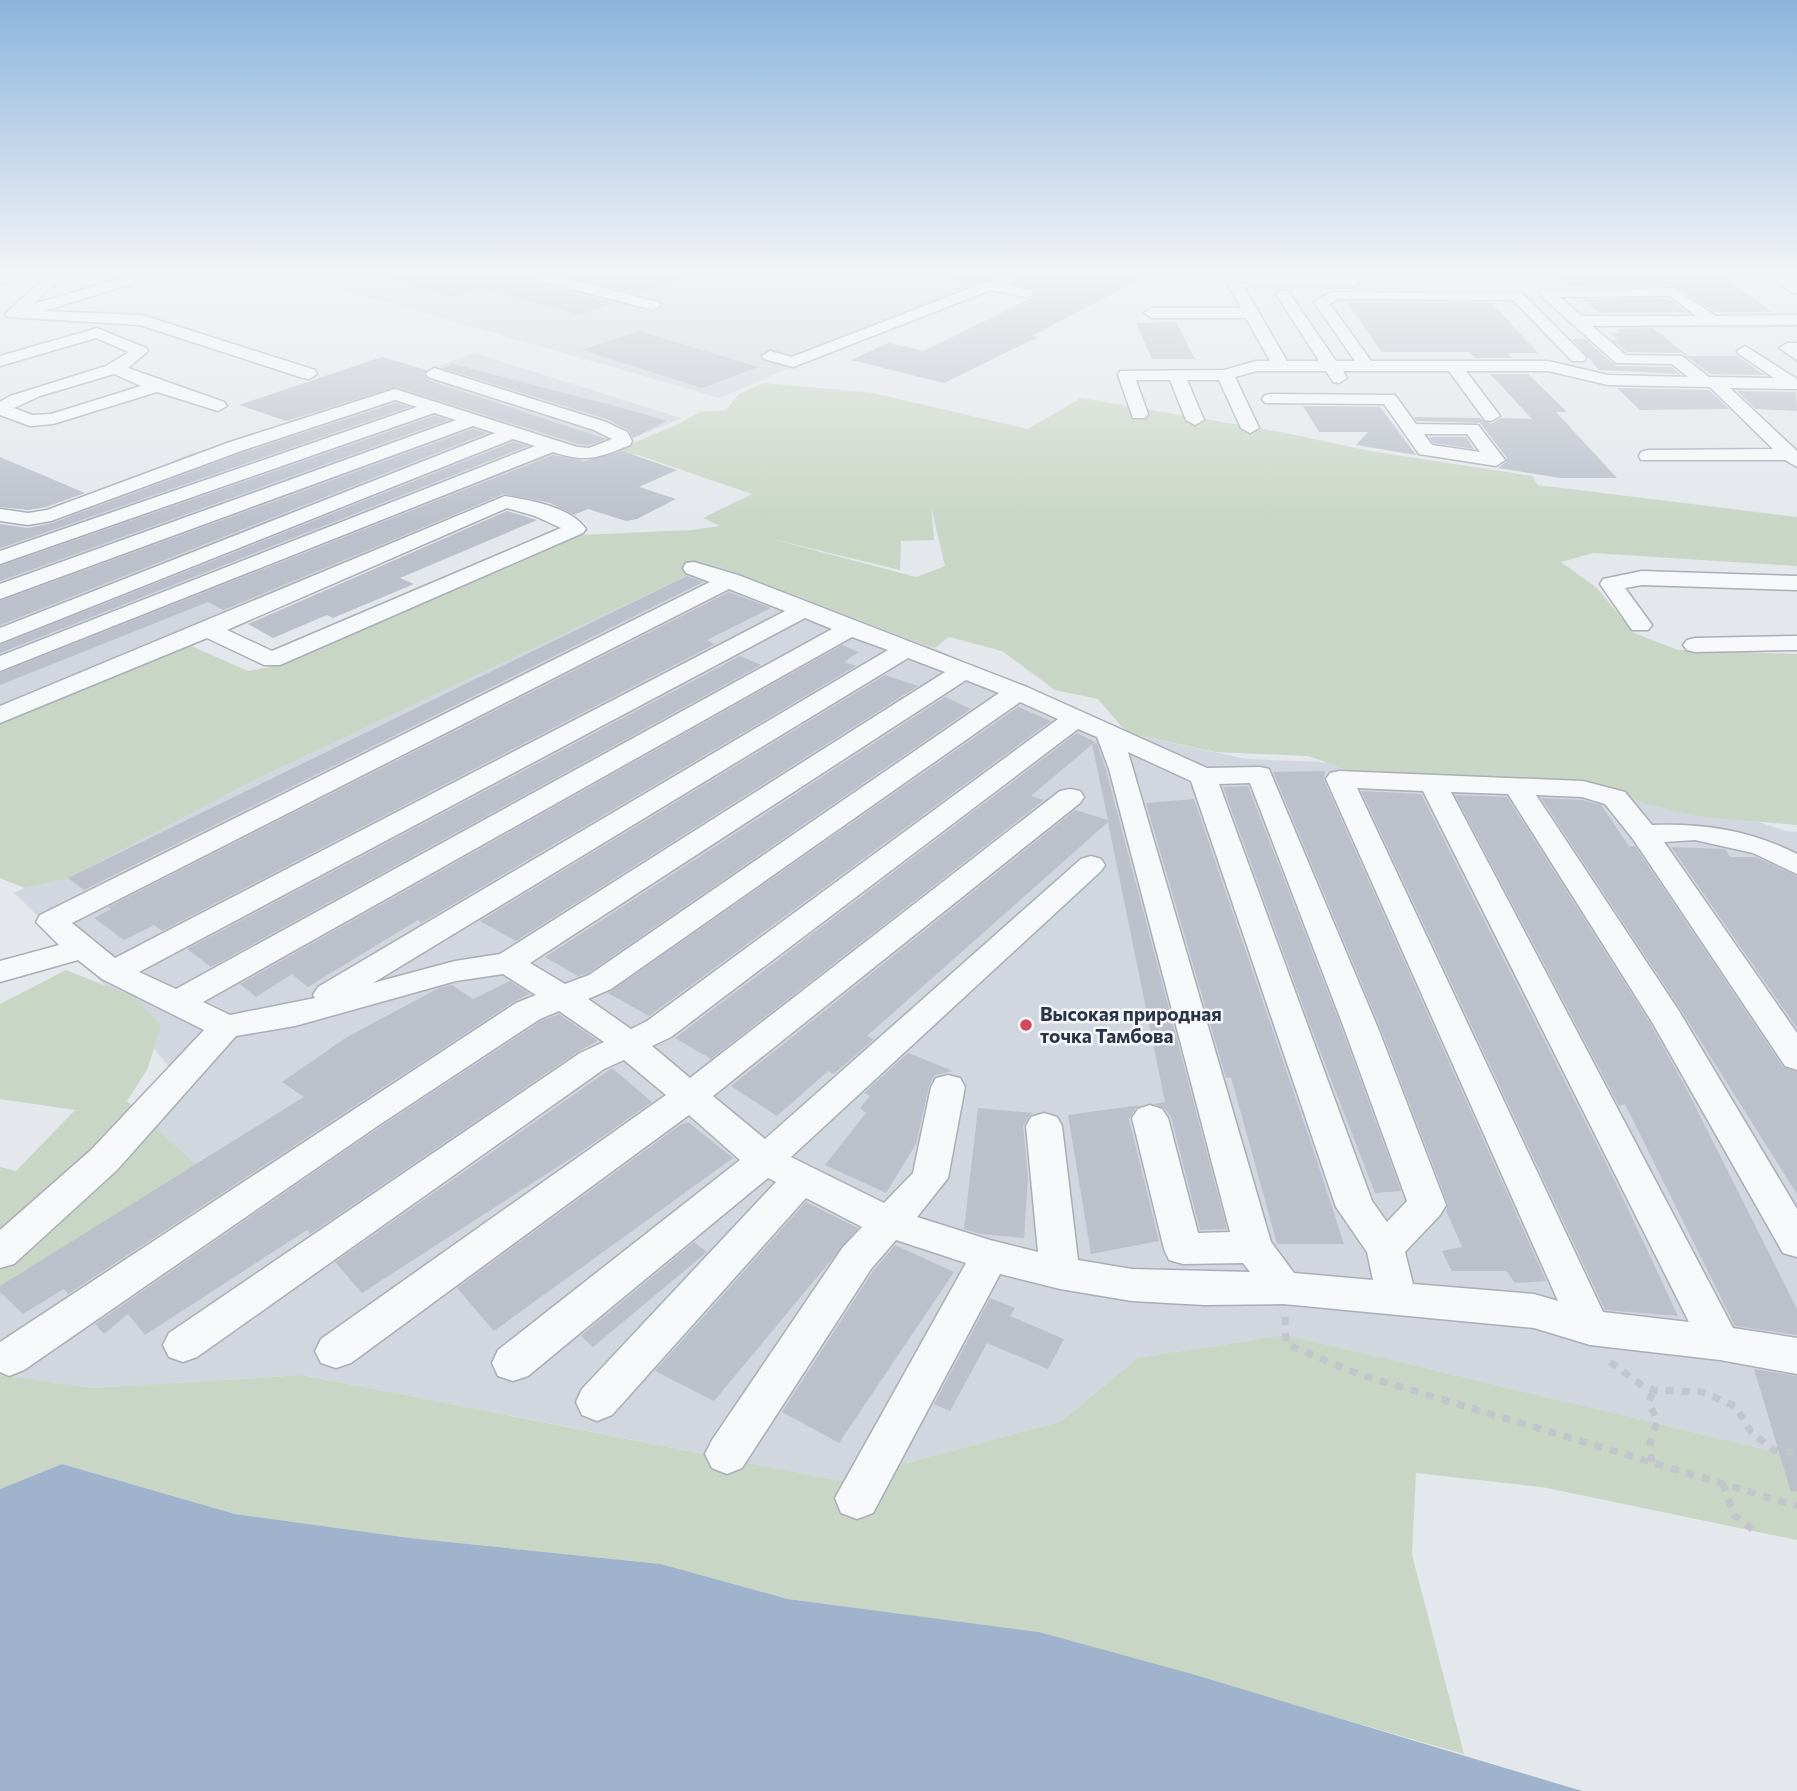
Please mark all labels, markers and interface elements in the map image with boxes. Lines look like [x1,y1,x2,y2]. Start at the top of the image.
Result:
place label: Высокая природная точка Тамбова [1040,1002,1222,1047]
marker: Высокая природная точка Тамбова [1018,1017,1034,1033]

